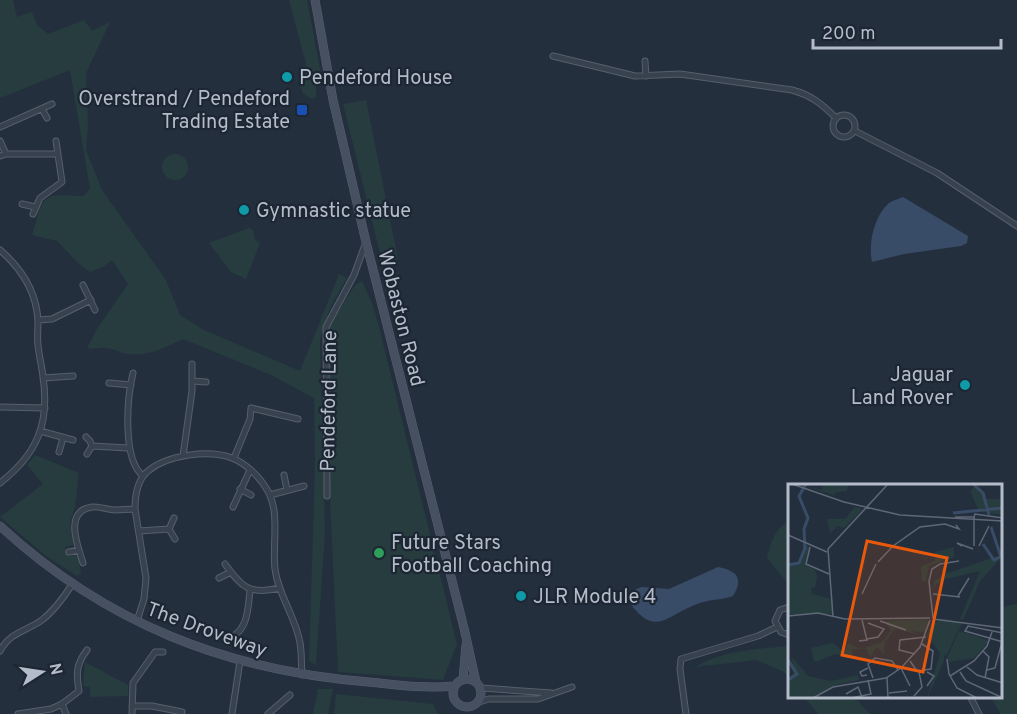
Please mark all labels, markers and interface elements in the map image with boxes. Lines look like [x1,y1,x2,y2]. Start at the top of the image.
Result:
scale bar [813,12,1000,50]
text: 200 m [822,23,875,46]
place label: Pendeford House [299,66,453,92]
marker: Pendeford House [280,70,294,84]
place label: Overstrand / Pendeford Trading Estate [78,87,290,136]
marker: Overstrand / Pendeford Trading Estate [295,103,309,117]
place label: Gymnastic statue [256,199,411,225]
marker: Gymnastic statue [237,203,251,217]
street label: Wobaston Road [371,248,430,389]
street label: Pendeford Lane [316,330,344,472]
place label: Jaguar Land Rover [851,363,953,412]
marker: Jaguar Land Rover [958,378,972,392]
inset map [788,484,1002,699]
place label: Future Stars Football Coaching [391,531,552,580]
marker: Future Stars Football Coaching [372,546,386,560]
place label: JLR Module 4 [533,585,656,611]
marker: JLR Module 4 [514,589,528,603]
street label: The Droveway [142,597,270,665]
north arrow [12,642,72,702]
text: N [44,662,66,677]

